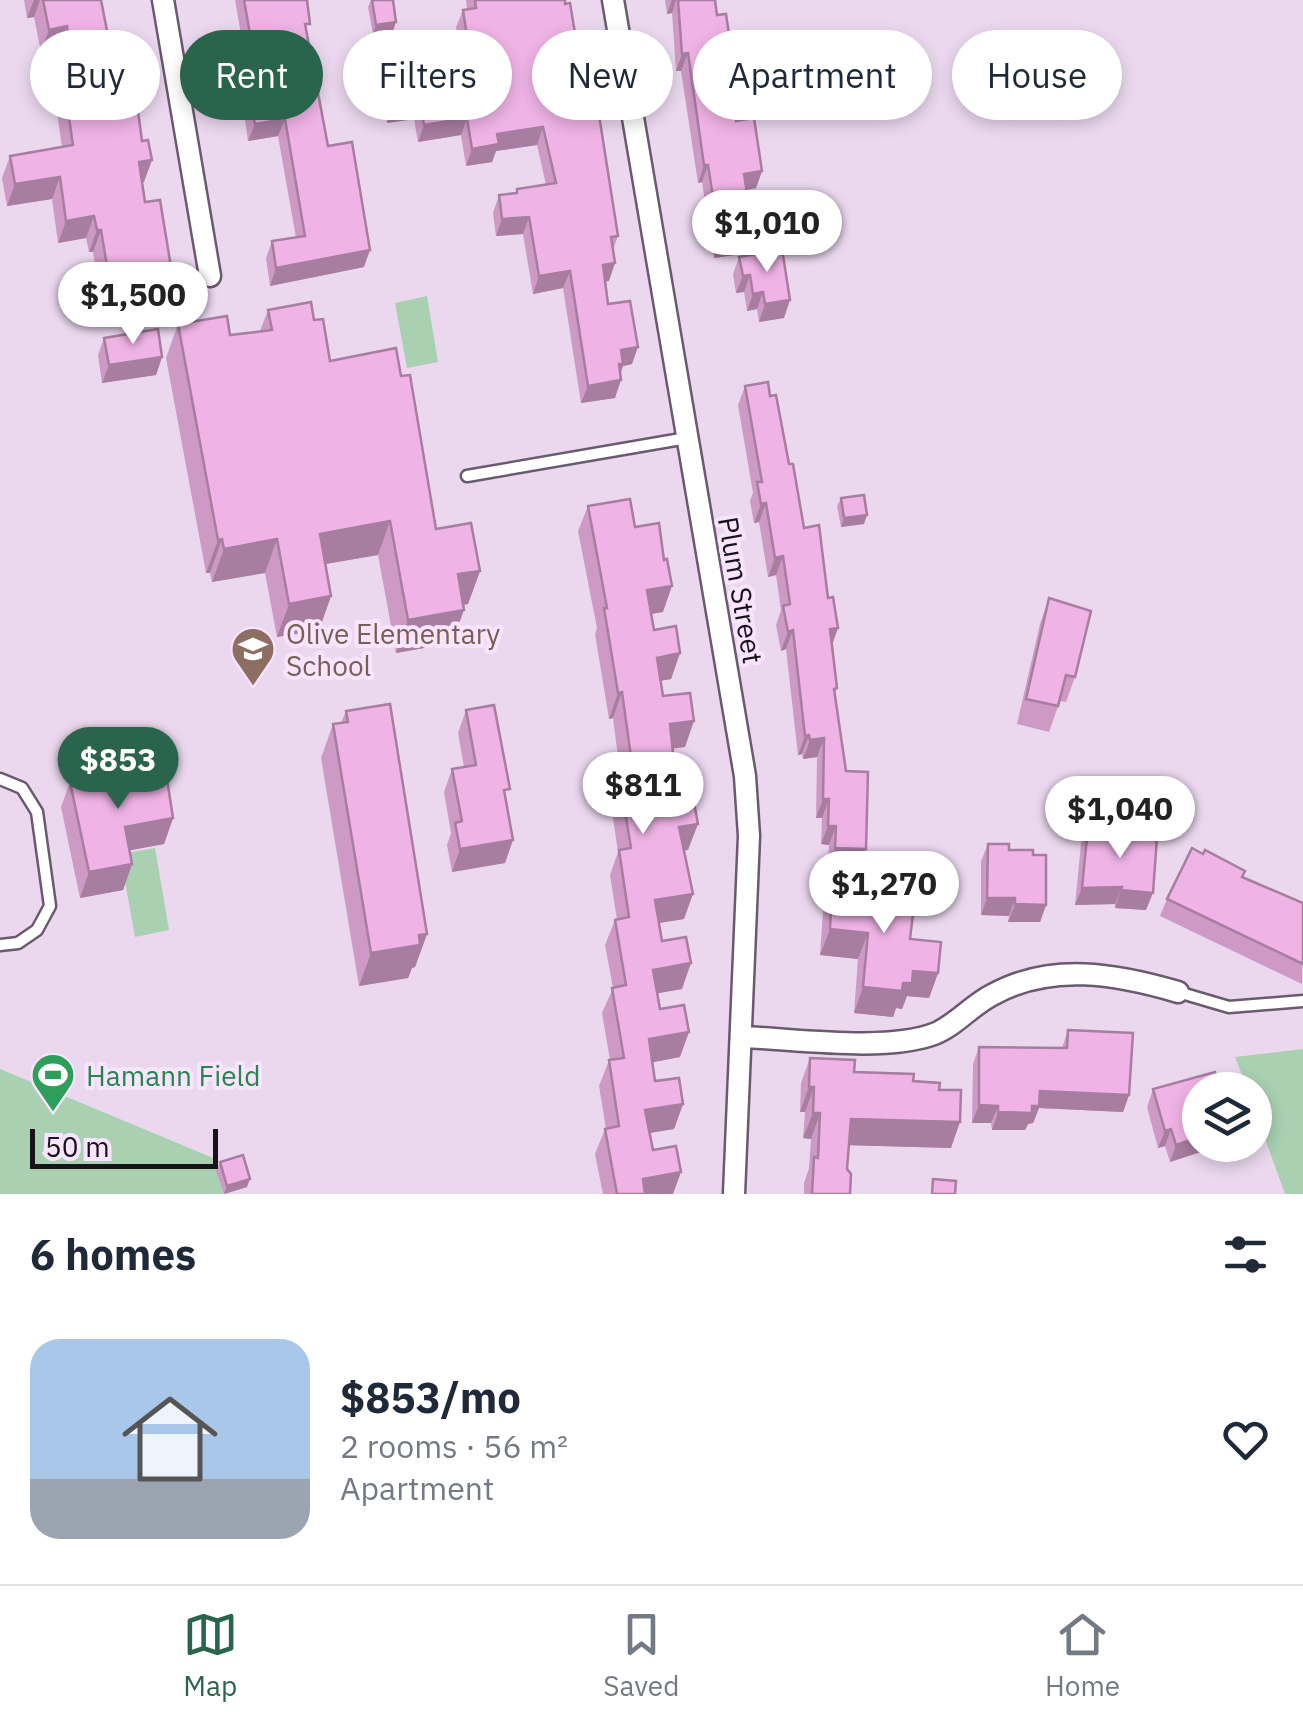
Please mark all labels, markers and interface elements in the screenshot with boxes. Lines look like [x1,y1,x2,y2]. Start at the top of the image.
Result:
chip: Buy [30,30,160,120]
chip: Rent [180,30,323,120]
chip: Filters [343,30,512,120]
chip: New [532,30,673,120]
chip: Apartment [693,30,932,120]
chip: House [952,30,1122,120]
pin: $1,010 [686,190,848,275]
text: $1,010 [714,201,820,243]
pin: $1,500 [52,262,214,347]
text: $1,500 [80,273,186,315]
street label: Plum Street [710,514,772,666]
place label: Olive Elementary School [286,615,500,684]
school or university icon: Olive Elementary School [230,626,276,687]
pin: $853 [59,727,177,812]
text: $853 [80,738,156,780]
pin: $811 [584,752,702,837]
text: $811 [605,763,681,805]
pin: $1,040 [1039,776,1201,861]
text: $1,040 [1067,787,1173,829]
pin: $1,270 [803,851,965,936]
text: $1,270 [831,862,937,904]
sports icon: Hamann Field [30,1052,76,1113]
place label: Hamann Field [86,1057,260,1094]
map controls [1182,1072,1272,1162]
button: layers [1182,1072,1272,1162]
scale bar [30,1124,218,1168]
text: 50 m [45,1128,110,1165]
text: 6 homes [30,1227,196,1282]
icon: filters [1218,1227,1273,1282]
text: $853/mo [340,1370,521,1425]
icon: home [110,1379,230,1499]
icon: heart [1218,1412,1273,1467]
text: 2 rooms · 56 m² [340,1425,568,1467]
text: Apartment [340,1467,494,1509]
tab: Map [183,1607,238,1704]
tab: Saved [603,1607,679,1704]
tab: Home [1045,1607,1120,1704]

